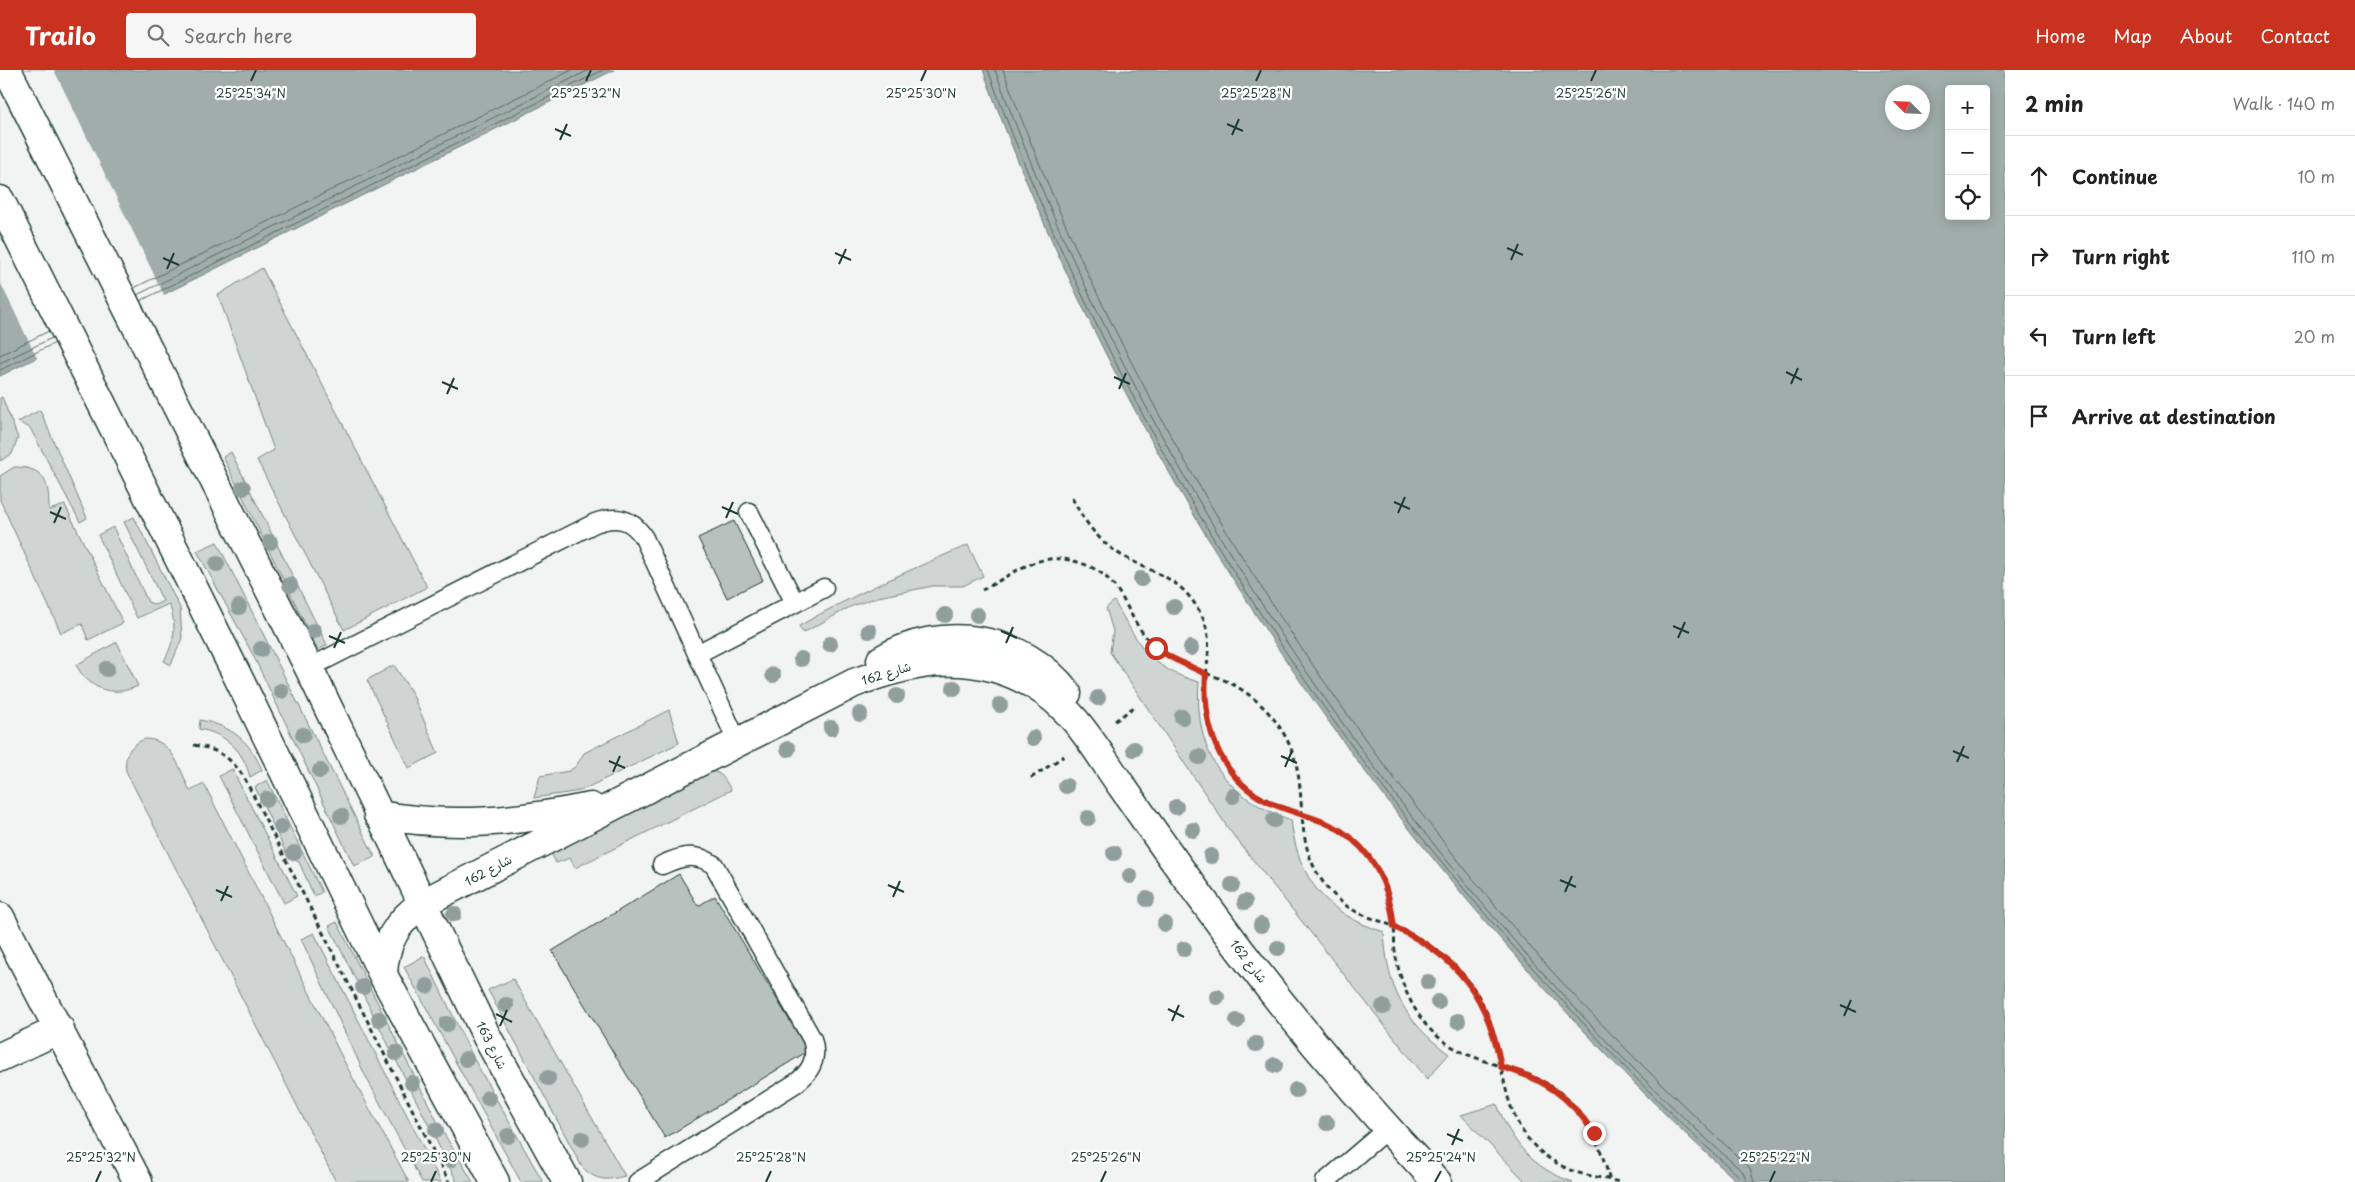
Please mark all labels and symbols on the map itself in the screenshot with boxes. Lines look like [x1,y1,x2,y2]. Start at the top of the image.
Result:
text: 25°25'34"N [216,84,286,102]
text: 25°25'32"N [551,84,621,102]
text: 25°25'30"N [886,84,956,102]
text: 25°25'28"N [1221,84,1291,102]
text: 25°25'26"N [1556,84,1626,102]
north arrow [1885,85,1930,130]
route start [1145,637,1168,660]
street label: شارع 162 [859,657,913,690]
street label: شارع 162 [461,850,515,891]
street label: شارع 162 [1225,935,1272,987]
street label: شارع 163 [471,1018,512,1073]
route end [1583,1122,1606,1145]
text: 25°25'32"N [66,1148,136,1166]
text: 25°25'30"N [401,1148,471,1166]
text: 25°25'28"N [736,1148,806,1166]
text: 25°25'26"N [1071,1148,1141,1166]
text: 25°25'24"N [1406,1148,1476,1166]
text: 25°25'22"N [1740,1148,1810,1166]

